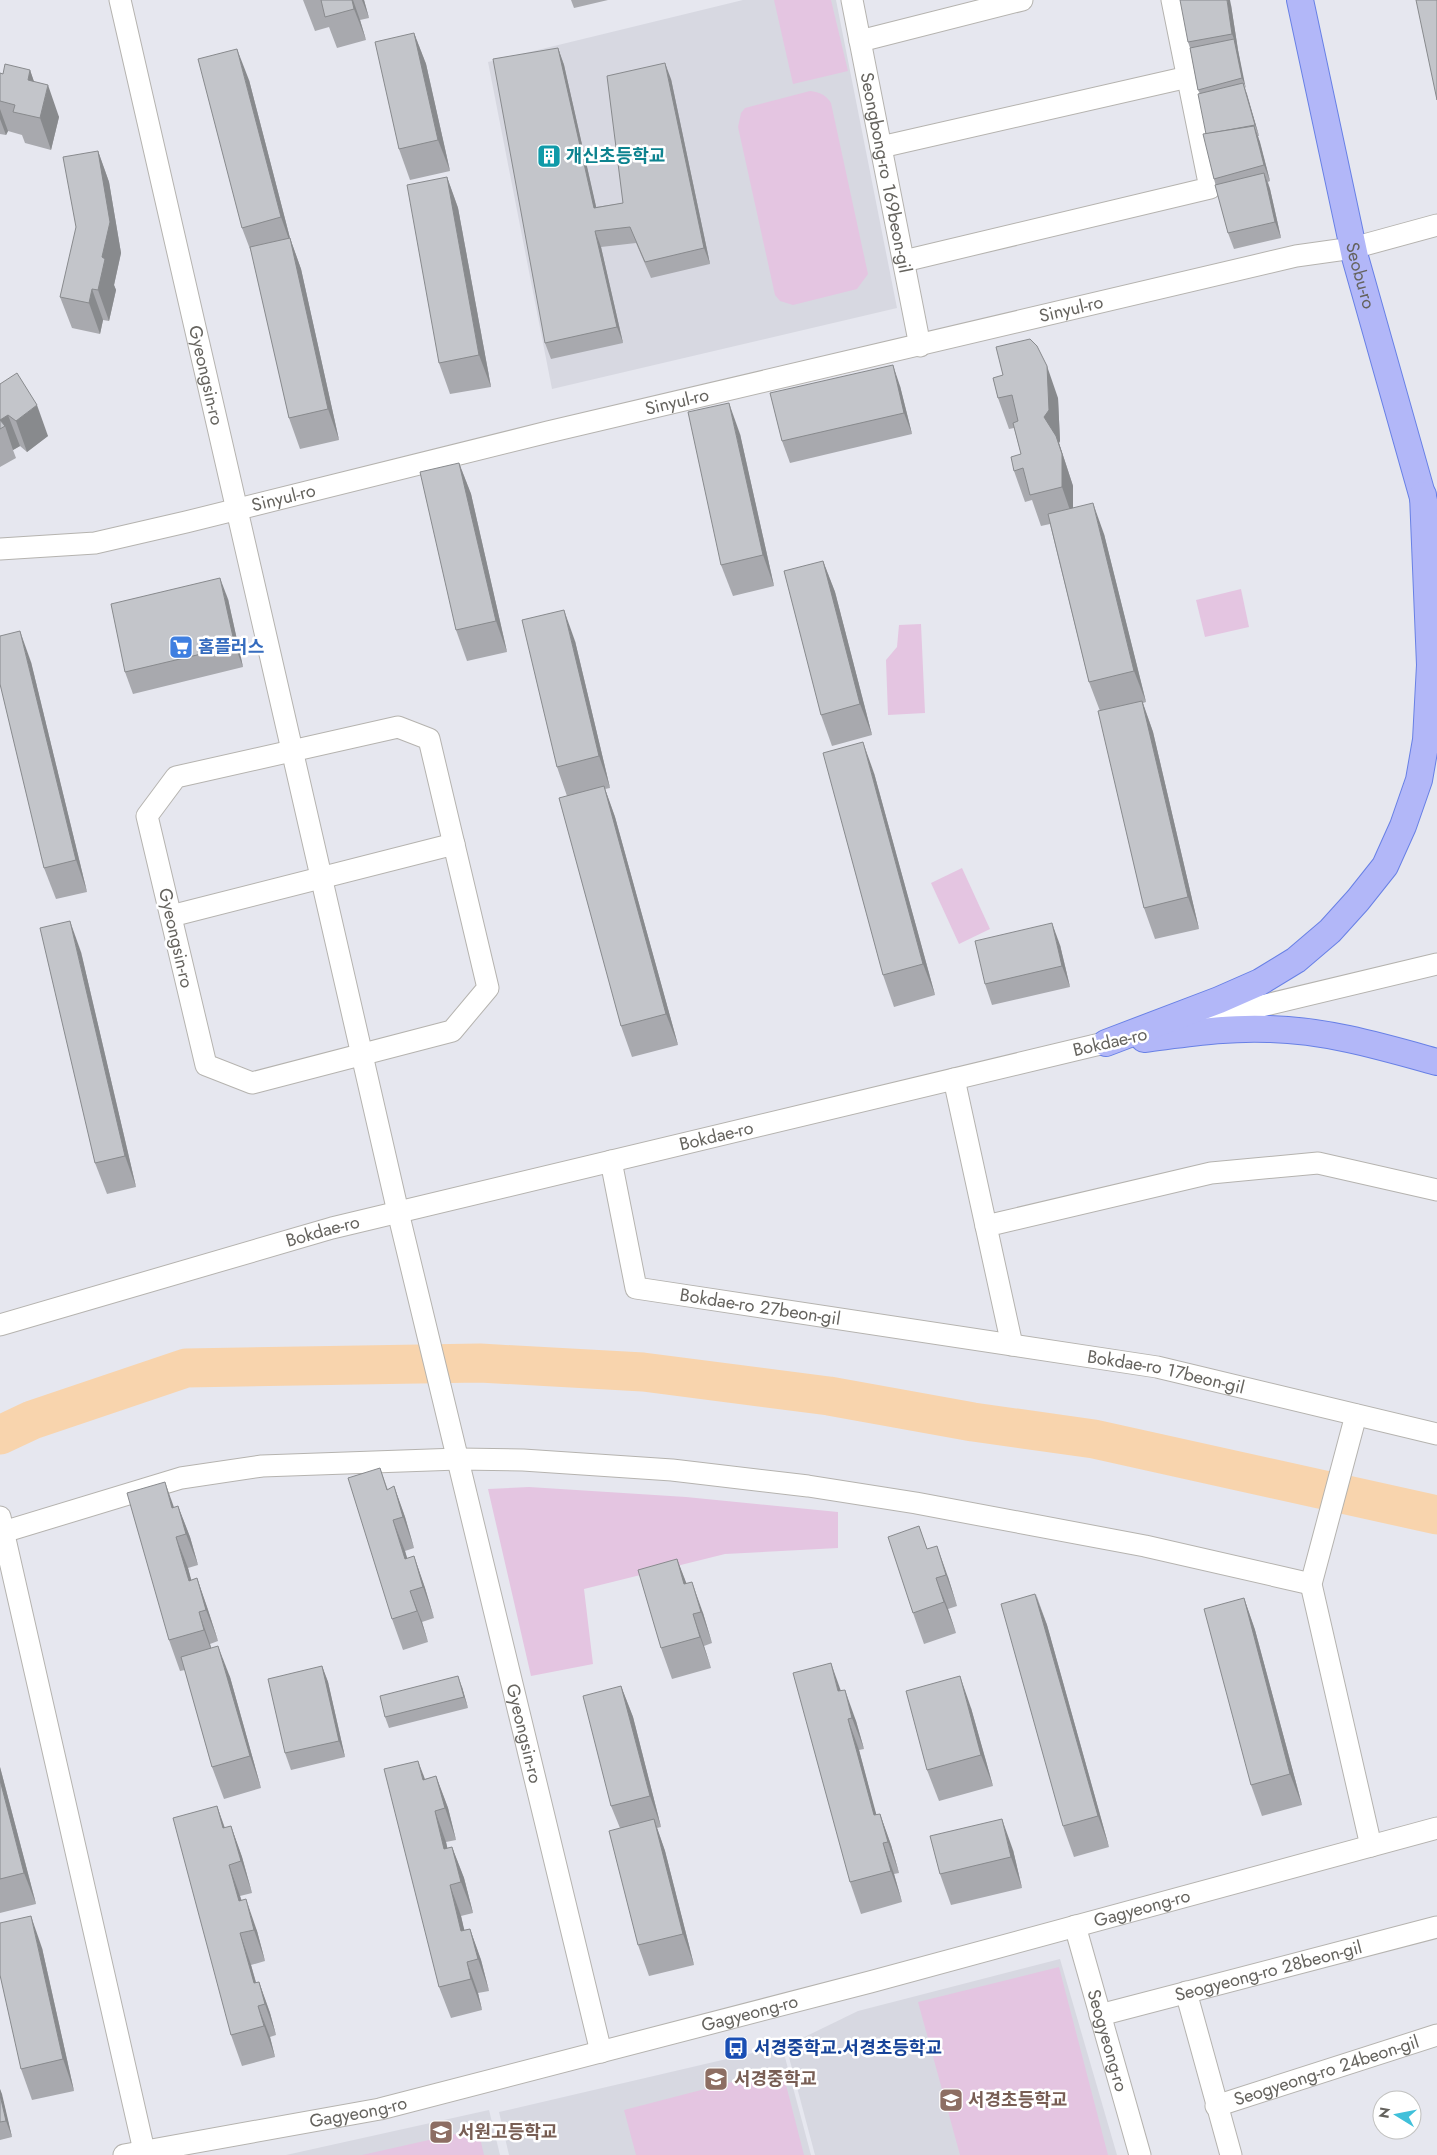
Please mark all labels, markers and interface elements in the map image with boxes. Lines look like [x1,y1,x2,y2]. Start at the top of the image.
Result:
street label: Seongbong-ro 169beon-gil [854,70,918,275]
building icon: 개신초등학교 [536,143,562,169]
place label: 개신초등학교 [566,143,665,169]
street label: Seobu-ro [1339,240,1382,312]
street label: Sinyul-ro [1037,289,1106,329]
street label: Gyeongsin-ro [182,323,230,428]
street label: Sinyul-ro [642,382,712,422]
street label: Sinyul-ro [249,477,318,518]
supermarket icon: 홈플러스 [168,634,194,660]
place label: 홈플러스 [198,634,264,660]
street label: Gyeongsin-ro [152,886,200,991]
street label: Bokdae-ro [1070,1021,1150,1063]
street label: Bokdae-ro [676,1114,756,1157]
street label: Bokdae-ro [283,1209,362,1254]
street label: Bokdae-ro 27beon-gil [678,1282,842,1332]
street label: Bokdae-ro 17beon-gil [1085,1344,1247,1401]
street label: Gyeongsin-ro [499,1681,549,1786]
street label: Gagyeong-ro [1091,1883,1193,1934]
street label: Seogyeong-ro 28beon-gil [1172,1934,1365,2008]
street label: Seogyeong-ro [1081,1986,1134,2095]
street label: Gagyeong-ro [699,1988,801,2038]
street label: Seogyeong-ro 24beon-gil [1231,2029,1422,2112]
bus stop icon: 서경중학교.서경초등학교 [723,2035,749,2061]
place label: 서경중학교.서경초등학교 [754,2035,942,2061]
school or university icon: 서경중학교 [703,2066,729,2092]
place label: 서경중학교 [734,2066,817,2092]
school or university icon: 서경초등학교 [938,2087,964,2113]
place label: 서경초등학교 [968,2087,1067,2113]
street label: Gagyeong-ro [307,2090,410,2134]
north arrow [1372,2090,1422,2140]
text: N [1373,2106,1395,2120]
school or university icon: 서원고등학교 [428,2119,454,2145]
place label: 서원고등학교 [458,2119,557,2145]

